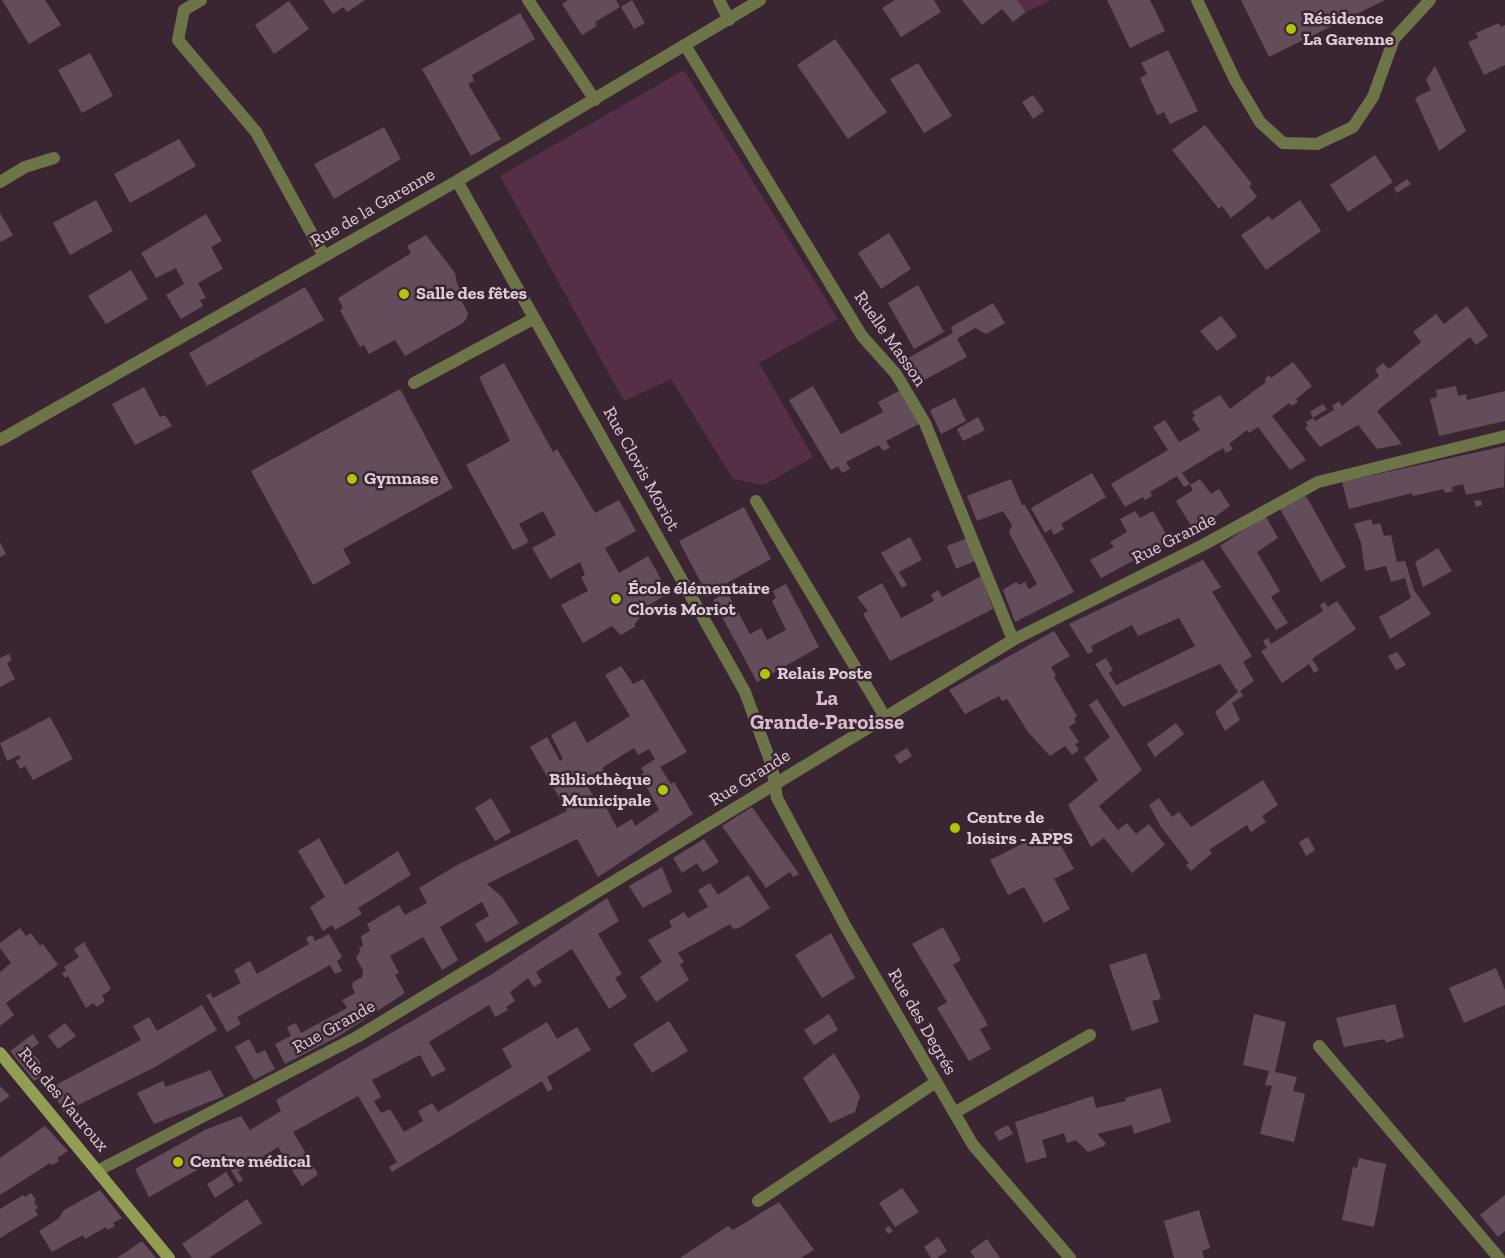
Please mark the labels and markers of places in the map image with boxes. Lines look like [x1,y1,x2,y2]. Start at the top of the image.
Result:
place label: Résidence La Garenne [1303,8,1394,50]
marker: Résidence La Garenne [1284,22,1298,36]
place label: Salle des fêtes [416,283,527,305]
marker: Salle des fêtes [397,287,411,301]
place label: Gymnase [364,468,438,490]
marker: Gymnase [345,472,359,486]
place label: École élémentaire Clovis Moriot [628,578,770,620]
marker: École élémentaire Clovis Moriot [609,592,623,606]
place label: Relais Poste [777,663,872,685]
marker: Relais Poste [758,667,772,681]
place label: Bibliothèque Municipale [549,769,651,812]
marker: Bibliothèque Municipale [656,783,670,797]
place label: Centre de loisirs - APPS [967,807,1073,850]
marker: Centre de loisirs - APPS [948,821,962,835]
place label: Centre médical [190,1151,311,1173]
marker: Centre médical [171,1155,185,1169]

